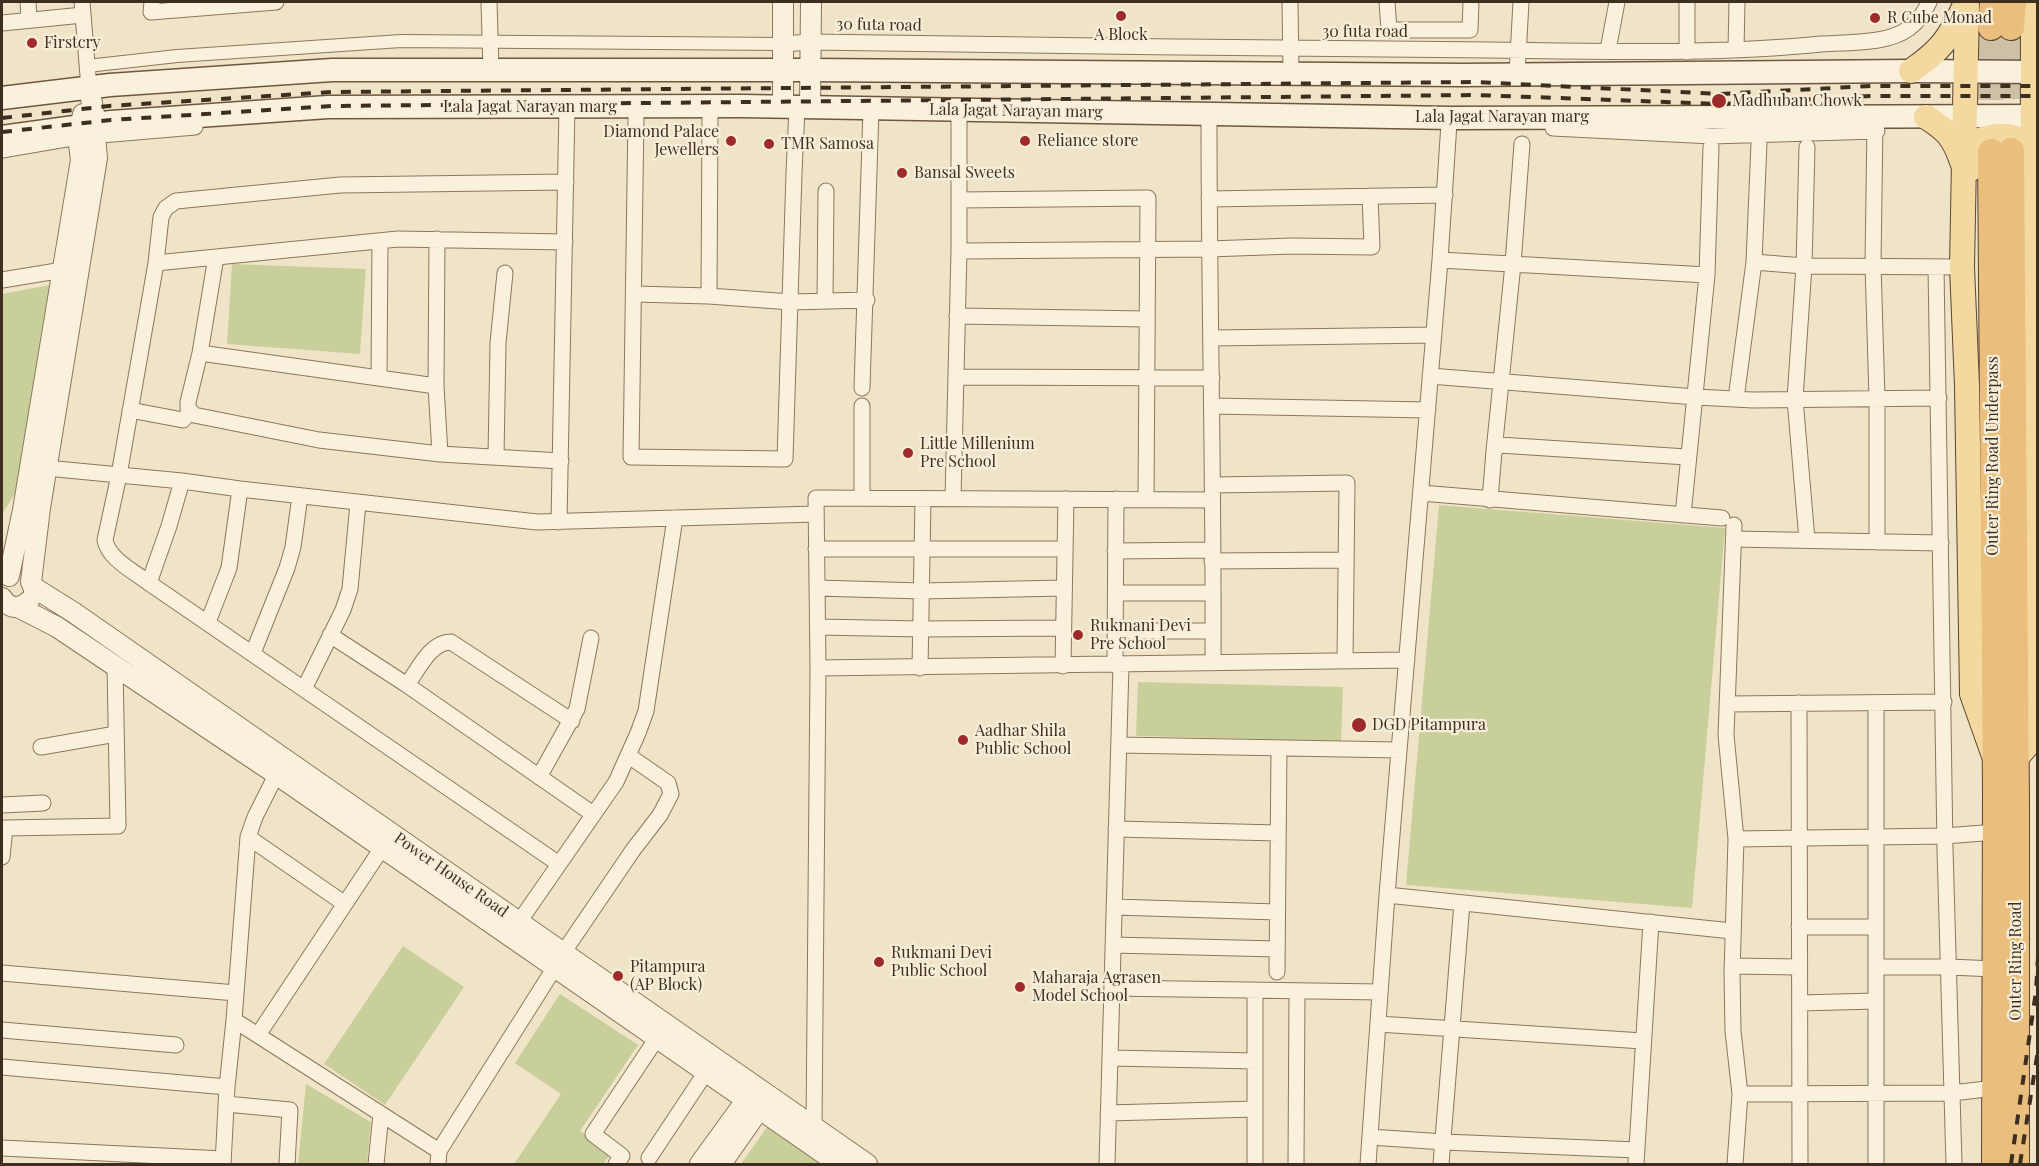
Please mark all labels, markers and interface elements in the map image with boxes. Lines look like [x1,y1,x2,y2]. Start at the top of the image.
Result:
place label: R Cube Monad [1887,8,1992,28]
marker: A Block [1114,9,1128,23]
marker: R Cube Monad [1868,11,1882,25]
street label: 30 futa road [836,15,922,35]
street label: 30 futa road [1322,22,1408,42]
place label: A Block [1094,25,1148,45]
place label: Firstcry [44,33,101,53]
marker: Firstcry [25,36,39,50]
place label: Madhuban Chowk [1732,91,1862,111]
marker: Madhuban Chowk [1710,92,1728,110]
street label: Lala Jagat Narayan marg [443,97,617,117]
street label: Lala Jagat Narayan marg [929,100,1103,122]
street label: Lala Jagat Narayan marg [1415,107,1589,127]
place label: Diamond Palace Jewellers [603,122,719,160]
place label: Reliance store [1037,131,1139,151]
marker: Diamond Palace Jewellers [724,134,738,148]
place label: TMR Samosa [781,134,874,154]
marker: Reliance store [1018,134,1032,148]
marker: TMR Samosa [762,137,776,151]
place label: Bansal Sweets [914,163,1015,183]
marker: Bansal Sweets [895,166,909,180]
street label: Outer Ring Road Underpass [1983,356,2003,556]
place label: Little Millenium Pre School [920,434,1035,472]
marker: Little Millenium Pre School [901,446,915,460]
place label: Rukmani Devi Pre School [1090,616,1191,654]
marker: Rukmani Devi Pre School [1071,628,1085,642]
place label: DGD Pitampura [1372,715,1486,735]
marker: DGD Pitampura [1350,716,1368,734]
place label: Aadhar Shila Public School [975,721,1071,759]
marker: Aadhar Shila Public School [956,733,970,747]
street label: Power House Road [390,828,512,922]
street label: Outer Ring Road [2006,901,2026,1021]
place label: Rukmani Devi Public School [891,943,992,981]
marker: Rukmani Devi Public School [872,955,886,969]
place label: Pitampura (AP Block) [630,957,706,995]
place label: Maharaja Agrasen Model School [1032,968,1161,1006]
marker: Pitampura (AP Block) [611,969,625,983]
marker: Maharaja Agrasen Model School [1013,980,1027,994]

